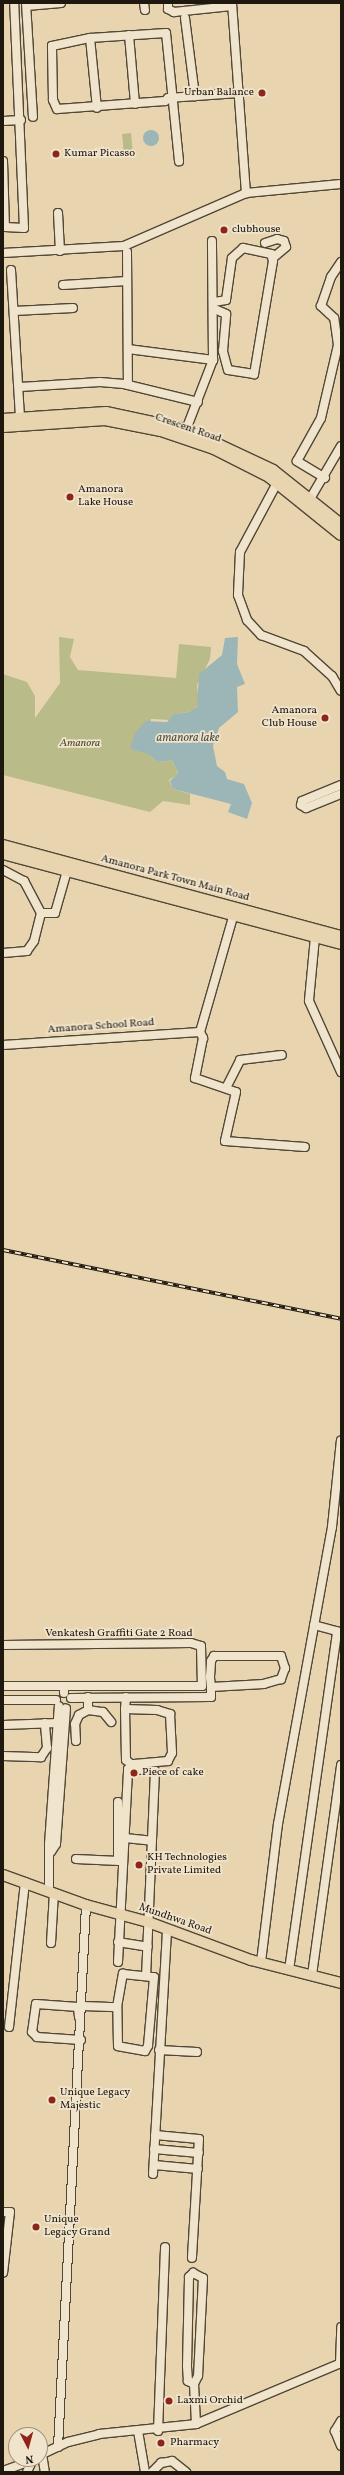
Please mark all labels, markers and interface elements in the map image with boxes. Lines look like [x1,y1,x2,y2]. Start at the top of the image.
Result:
place label: Urban Balance [184,86,254,100]
marker: Urban Balance [257,88,267,98]
place label: Kumar Picasso [64,147,135,161]
marker: Kumar Picasso [51,149,61,159]
place label: clubhouse [232,223,281,237]
marker: clubhouse [219,225,229,235]
street label: Crescent Road [153,411,223,447]
place label: Amanora Lake House [78,484,133,510]
marker: Amanora Lake House [65,492,75,502]
place label: Amanora Club House [262,705,317,731]
marker: Amanora Club House [320,713,330,723]
water label: amanora lake [157,732,219,746]
park label: Amanora [60,737,100,751]
street label: Amanora Park Town Main Road [99,853,251,905]
street label: Amanora School Road [47,1017,155,1037]
street label: Venkatesh Graffiti Gate 2 Road [45,1627,193,1641]
place label: Piece of cake [142,1766,202,1780]
marker: Piece of cake [129,1768,139,1778]
place label: KH Technologies Private Limited [147,1852,227,1878]
marker: KH Technologies Private Limited [134,1860,144,1870]
street label: Mundhwa Road [137,1901,213,1939]
place label: Unique Legacy Majestic [60,2087,130,2113]
marker: Unique Legacy Majestic [47,2095,57,2105]
place label: Unique Legacy Grand [44,2214,110,2240]
marker: Unique Legacy Grand [31,2222,41,2232]
place label: Laxmi Orchid [177,2394,243,2408]
marker: Laxmi Orchid [164,2396,174,2406]
north arrow [8,2427,48,2467]
place label: Pharmacy [170,2436,219,2450]
marker: Pharmacy [155,2437,167,2449]
text: N [24,2451,34,2466]

